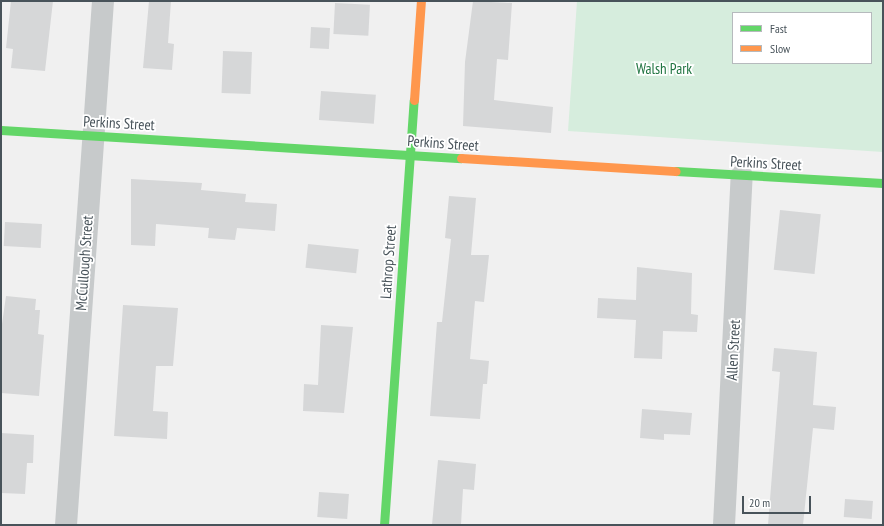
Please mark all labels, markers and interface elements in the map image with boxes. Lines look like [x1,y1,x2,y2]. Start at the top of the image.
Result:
legend [732,12,872,64]
text: Fast [770,21,787,36]
text: Slow [770,41,790,56]
park label: Walsh Park [636,60,692,78]
street label: Perkins Street [83,112,155,134]
street label: Perkins Street [407,132,479,154]
street label: Perkins Street [730,152,802,174]
street label: McCullough Street [72,215,96,311]
street label: Lathrop Street [376,224,400,300]
street label: Allen Street [722,319,744,381]
scale bar [744,488,813,514]
text: 20 m [749,495,770,510]

